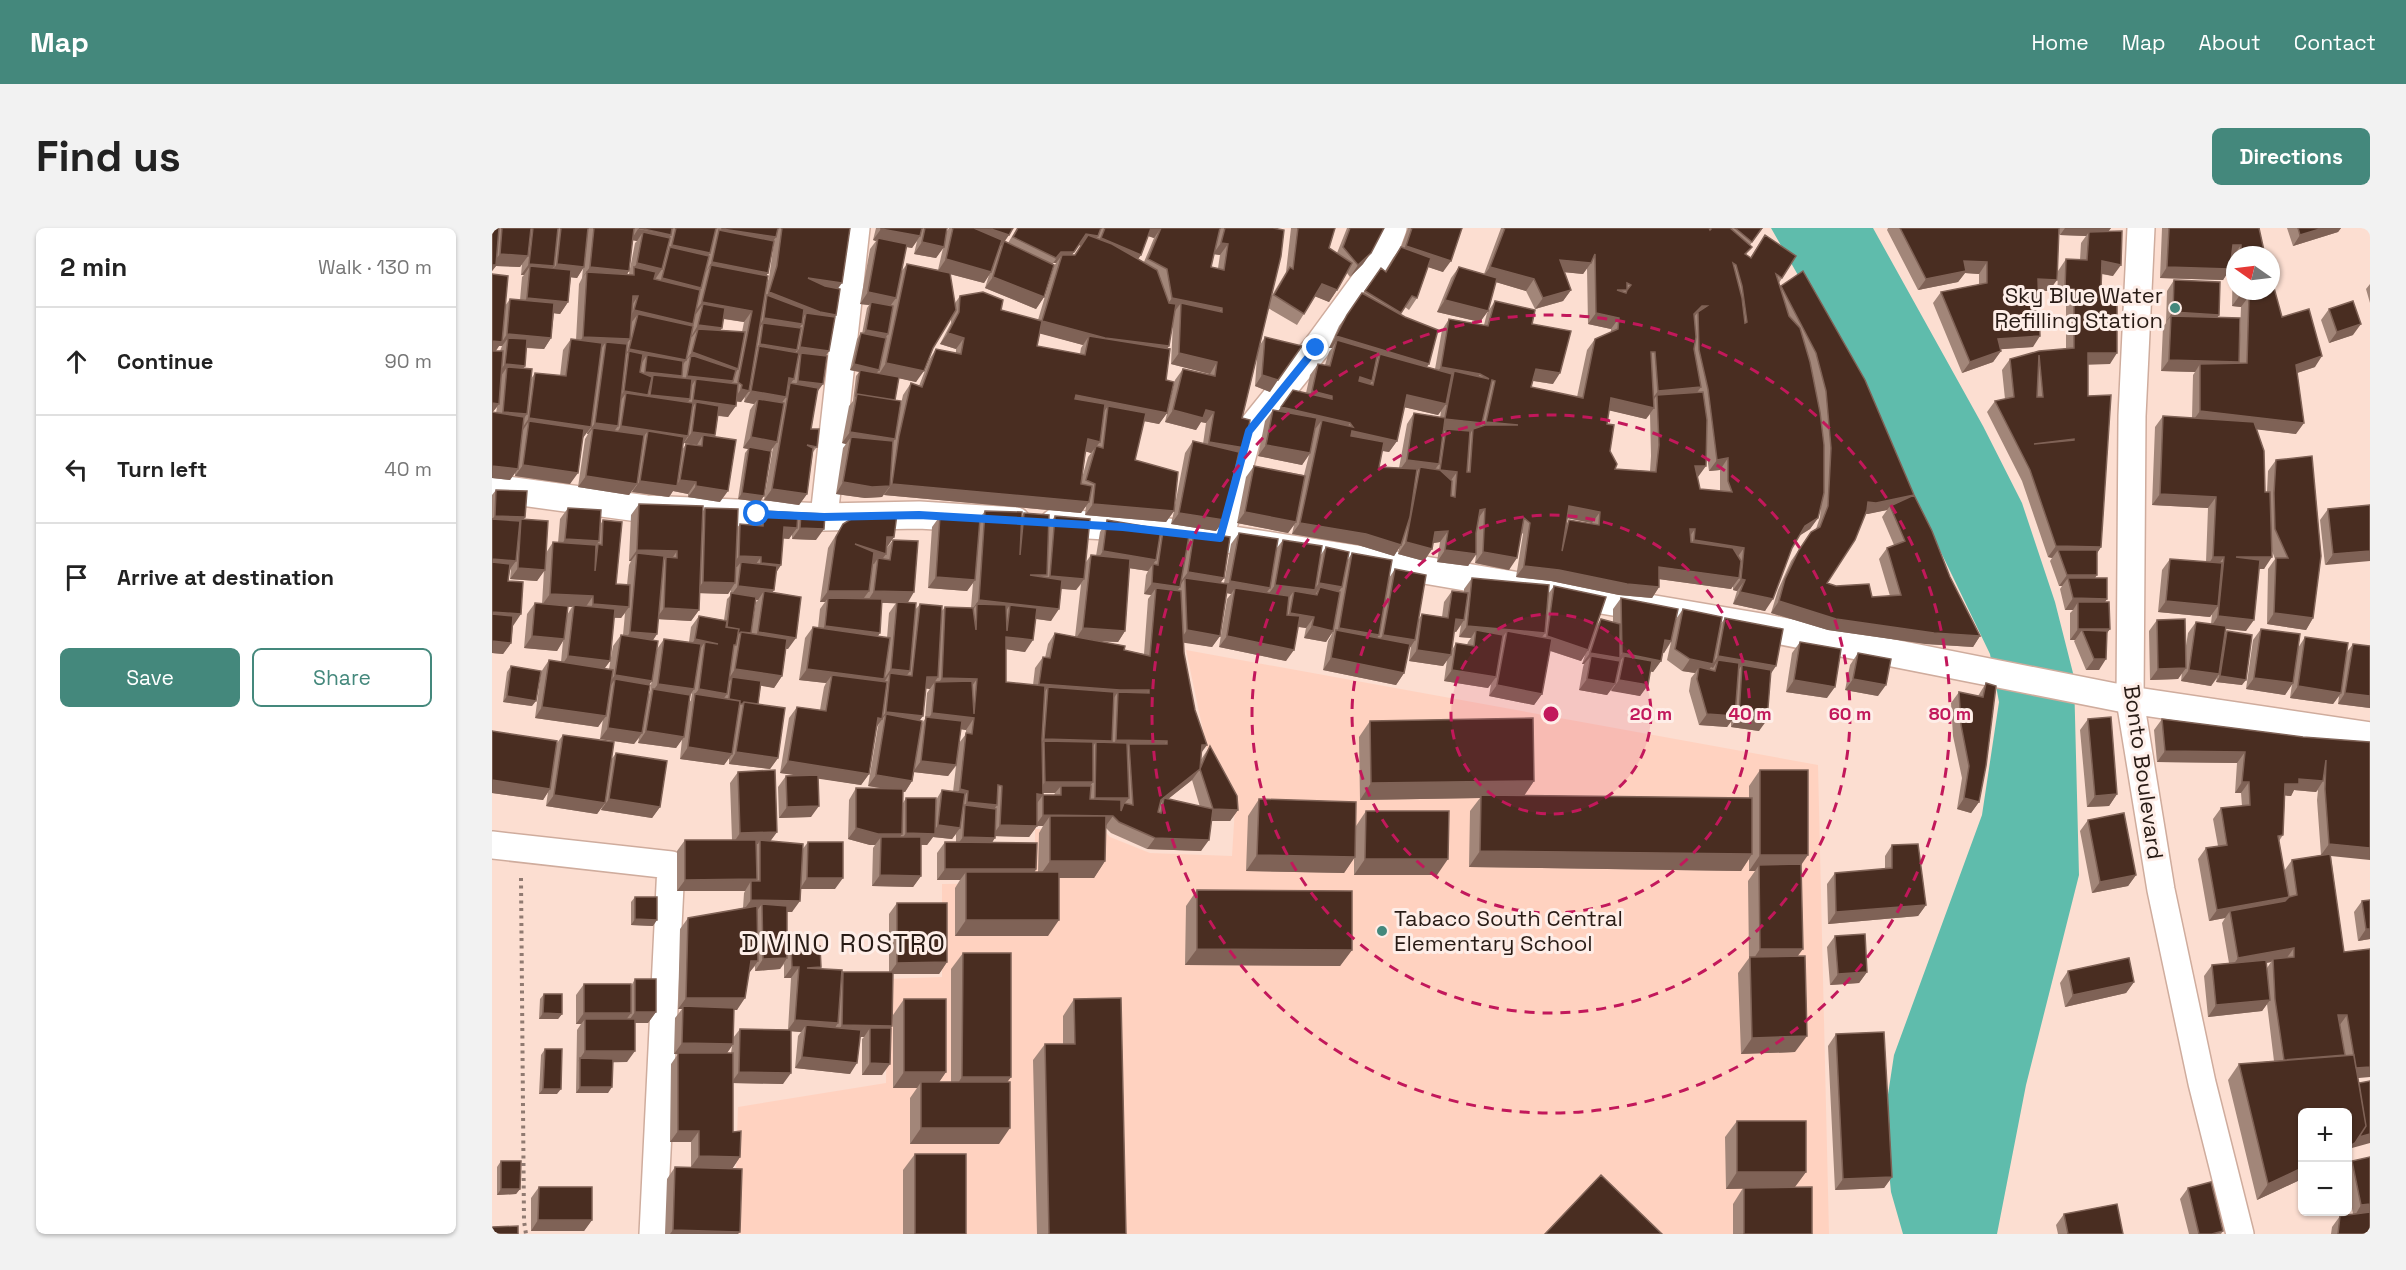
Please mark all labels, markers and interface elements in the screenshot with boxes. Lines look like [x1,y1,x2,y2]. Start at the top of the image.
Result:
text: Map [30,24,89,60]
text: Home [2031,29,2089,56]
text: Map [2122,29,2166,56]
text: About [2199,29,2261,56]
text: Contact [2294,29,2376,56]
button: Directions [2212,128,2370,185]
text: Find us [36,130,181,183]
north arrow [2226,246,2280,300]
text: 2 min [60,250,127,284]
text: Walk · 130 m [318,254,432,280]
place label: Sky Blue Water Refilling Station [1994,281,2163,334]
marker: Sky Blue Water Refilling Station [2168,301,2182,315]
route end [1302,334,1328,360]
icon: ahead [60,345,93,378]
text: Continue [117,347,213,375]
text: 90 m [385,348,432,374]
icon: left [60,453,93,486]
text: Turn left [117,455,207,483]
text: 40 m [384,456,432,482]
route start [743,500,769,526]
icon: arrive [60,561,93,594]
text: Arrive at destination [117,563,334,591]
button: Save [60,648,240,707]
button: Share [252,648,432,707]
street label: Bonto Boulevard [2118,683,2170,861]
text: 20 m [1630,702,1672,725]
text: 40 m [1728,702,1772,725]
text: 60 m [1829,702,1871,725]
text: 80 m [1929,702,1971,725]
centre of rings [1541,704,1561,724]
place label: Tabaco South Central Elementary School [1394,904,1623,957]
marker: Tabaco South Central Elementary School [1375,924,1389,938]
district label: DIVINO ROSTRO [742,926,946,960]
map controls [2298,1108,2352,1216]
button: + [2298,1108,2352,1162]
button: − [2298,1162,2352,1216]

